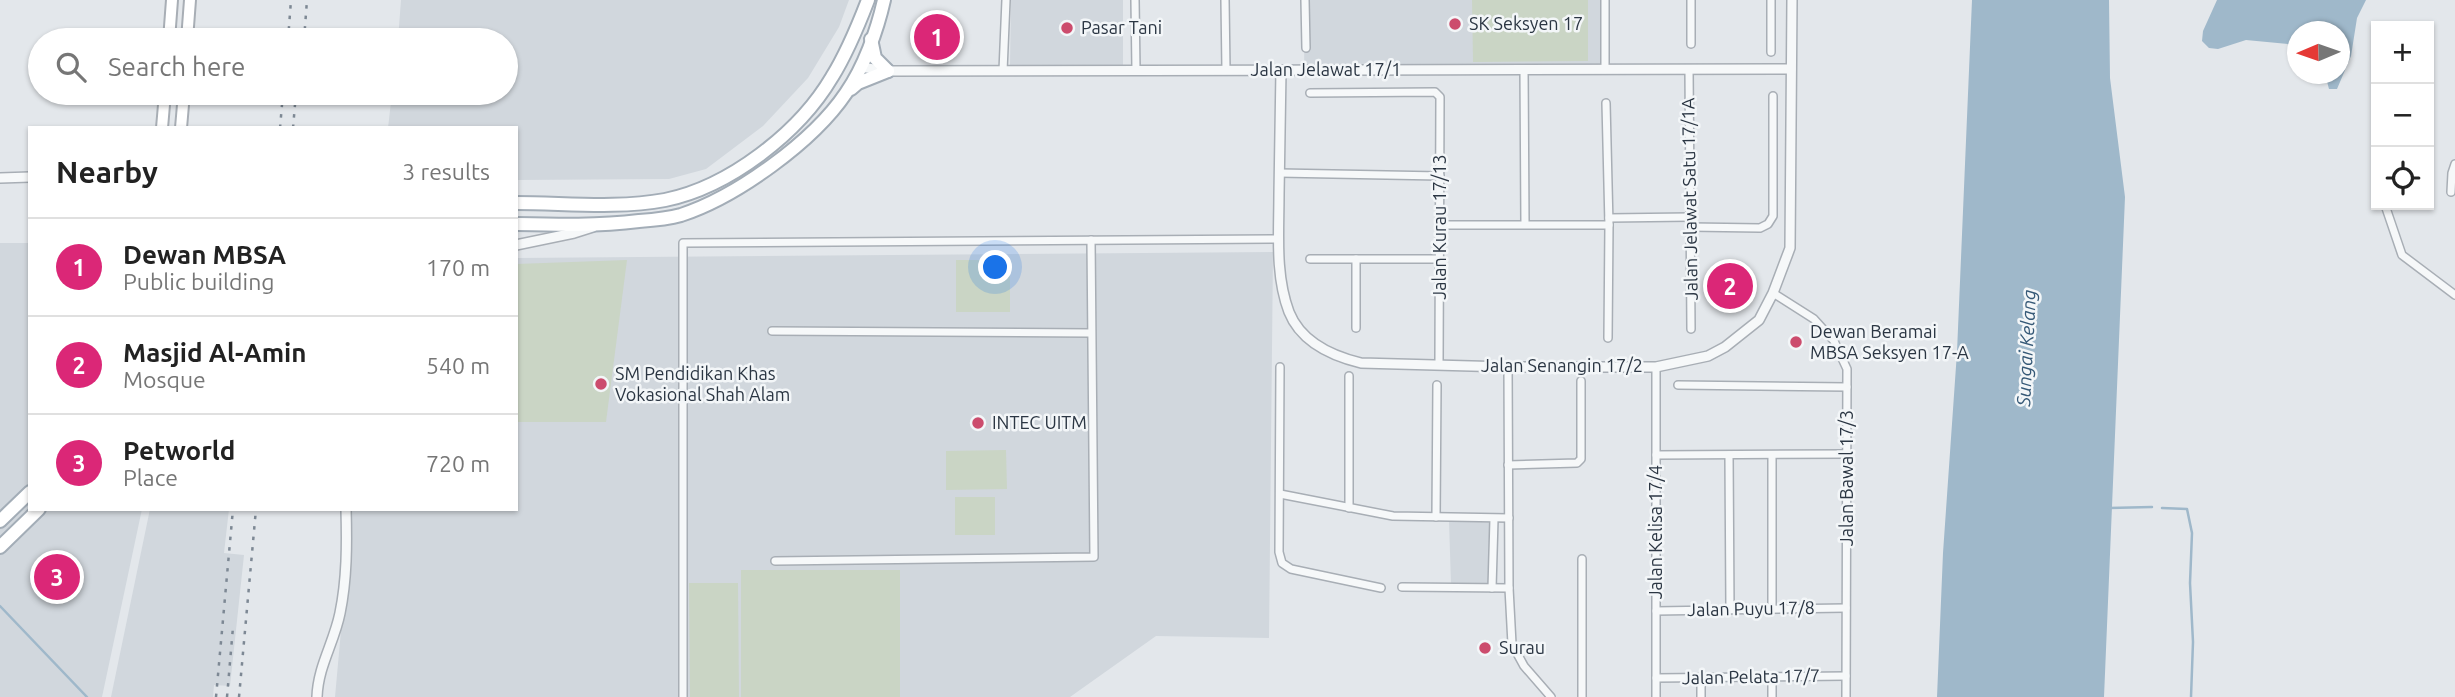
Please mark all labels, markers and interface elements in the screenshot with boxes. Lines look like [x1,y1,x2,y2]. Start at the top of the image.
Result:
pin: 1 [914,11,960,63]
place label: SK Seksyen 17 [1469,13,1583,33]
marker: SK Seksyen 17 [1447,16,1463,32]
place label: Pasar Tani [1081,17,1162,37]
marker: Pasar Tani [1059,20,1075,36]
north arrow [2287,21,2350,84]
map controls [2371,21,2434,210]
button: + [2371,21,2434,84]
search box [28,28,518,105]
icon: search [52,48,90,86]
text: Search here [108,52,245,81]
street label: Jalan Jelawat 17/1 [1251,59,1401,79]
button: − [2371,84,2434,147]
street label: Jalan Jelawat Satu 17/1A [1677,97,1701,301]
button: locate [2371,147,2434,210]
street label: Jalan Kurau 17/13 [1429,154,1449,300]
text: Nearby [56,155,158,189]
text: 3 results [402,159,490,184]
text: Dewan MBSA [123,240,286,269]
your location [978,250,1012,284]
text: 1 [73,255,85,280]
text: 170 m [426,255,490,280]
pin: 2 [1707,260,1753,312]
text: Public building [123,269,275,294]
water label: Sungai Kelang [2012,289,2040,408]
place label: Dewan Beramai MBSA Seksyen 17-A [1810,321,1969,362]
marker: Dewan Beramai MBSA Seksyen 17-A [1788,334,1804,350]
text: Masjid Al-Amin [123,338,307,367]
text: 2 [73,353,85,378]
text: 540 m [426,353,490,378]
street label: Jalan Senangin 17/2 [1481,355,1643,375]
place label: SM Pendidikan Khas Vokasional Shah Alam [615,363,790,404]
text: Mosque [123,367,206,392]
marker: SM Pendidikan Khas Vokasional Shah Alam [593,376,609,392]
street label: Jalan Bawal 17/3 [1836,410,1856,546]
place label: INTEC UITM [992,412,1087,432]
marker: INTEC UITM [970,415,986,431]
text: Petworld [123,436,235,465]
text: 3 [73,451,85,476]
text: 720 m [426,451,490,476]
text: Place [123,465,178,490]
street label: Jalan Kelisa 17/4 [1645,465,1665,599]
pin: 3 [34,551,80,603]
street label: Jalan Puyu 17/8 [1687,597,1815,619]
place label: Surau [1499,637,1545,657]
marker: Surau [1477,640,1493,656]
street label: Jalan Pelata 17/7 [1682,665,1820,687]

